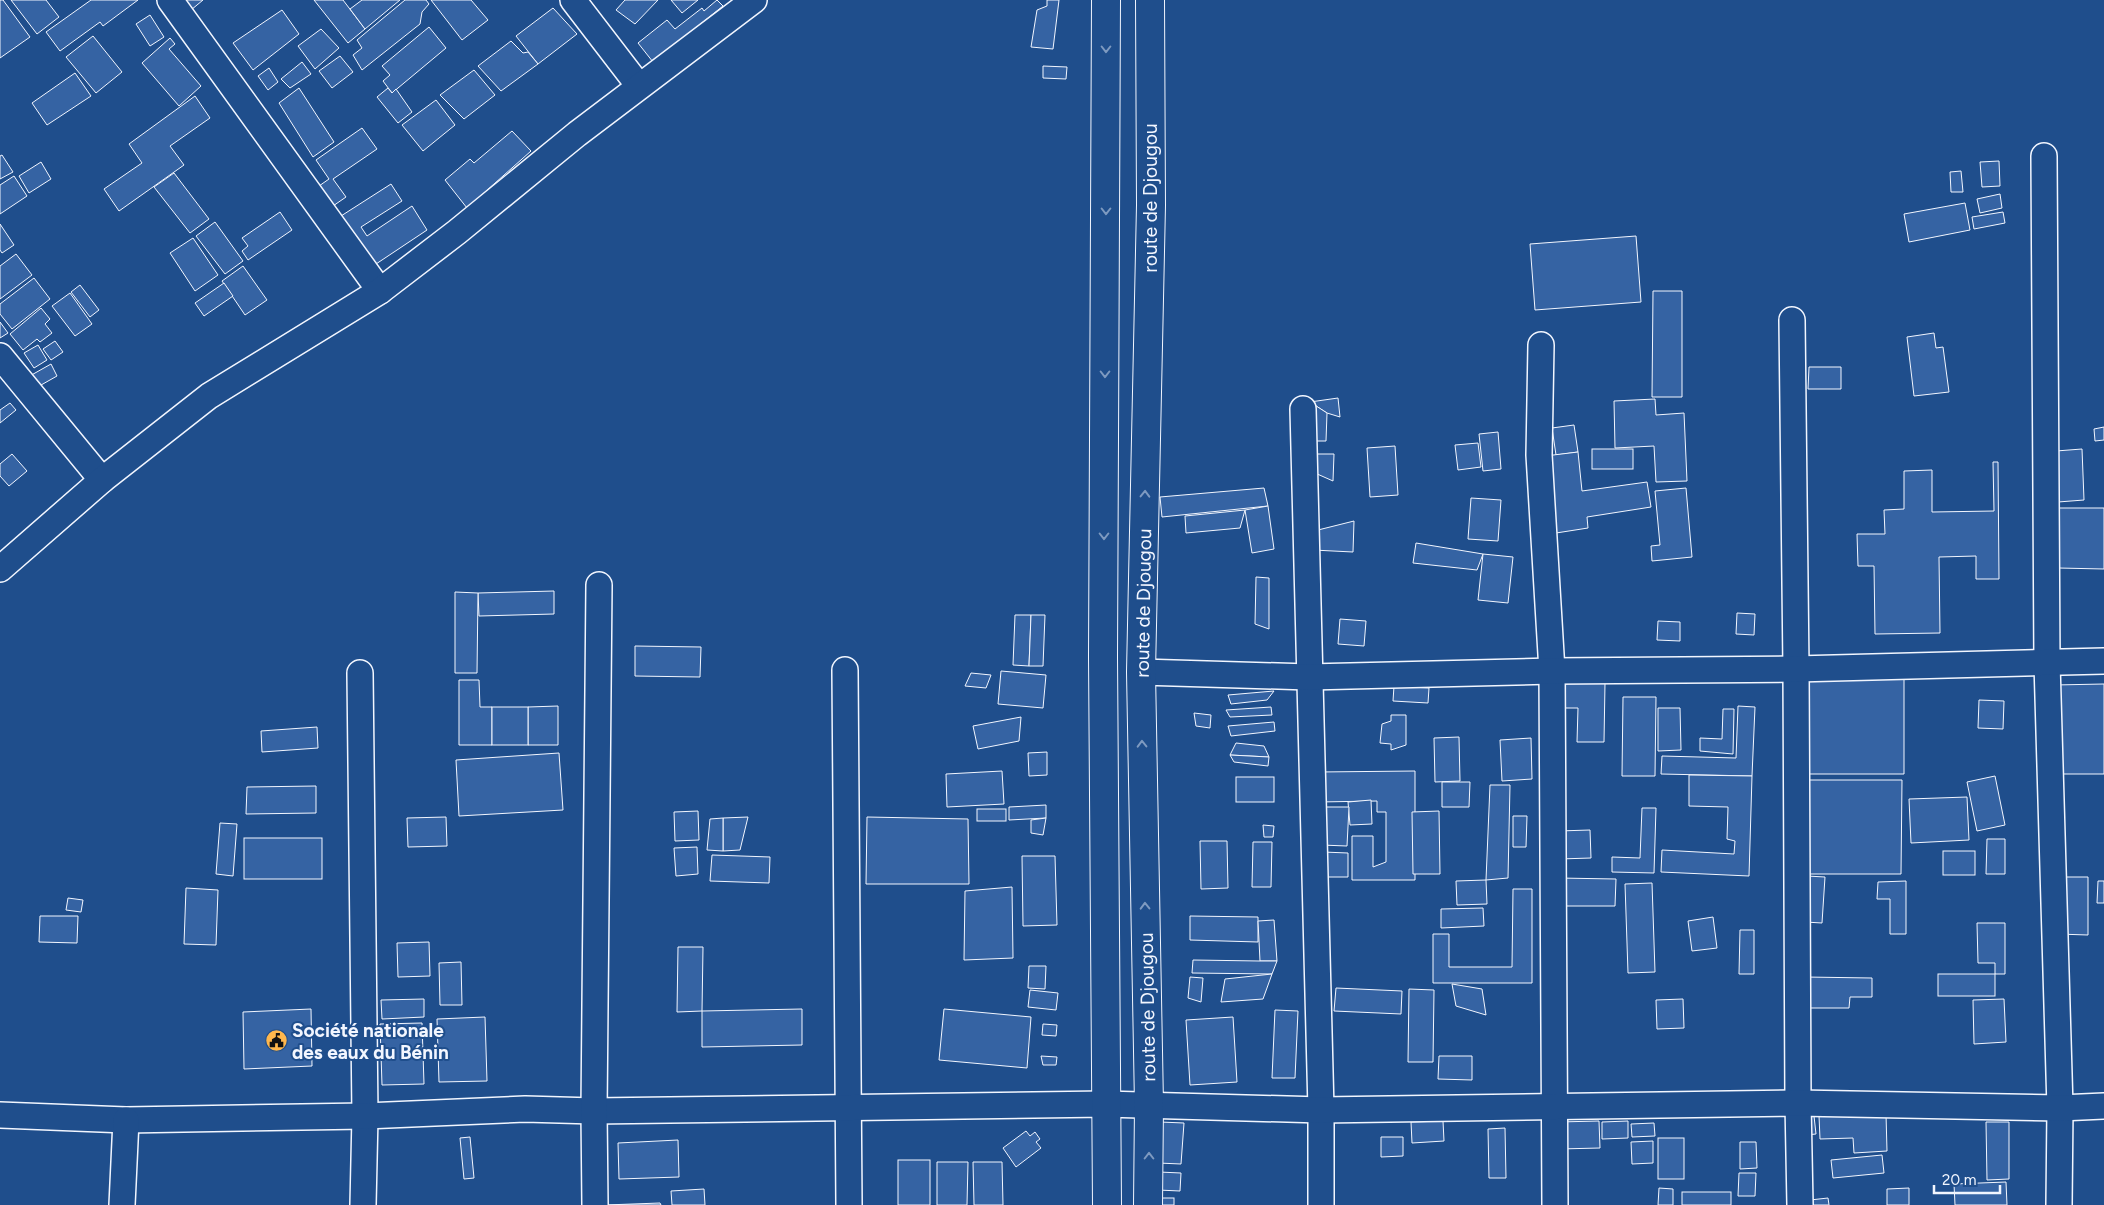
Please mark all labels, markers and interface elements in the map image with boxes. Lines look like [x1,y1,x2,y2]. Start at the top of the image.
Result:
one-way arrow [1101,45,1111,53]
street label: route de Djougou [1139,123,1162,273]
one-way arrow [1101,208,1111,215]
one-way arrow [1100,370,1110,378]
one-way arrow [1140,490,1150,498]
street label: route de Djougou [1131,528,1156,678]
one-way arrow [1099,532,1109,540]
one-way arrow [1137,740,1148,748]
one-way arrow [1140,902,1150,910]
street label: route de Djougou [1135,932,1160,1082]
place label: Société nationale des eaux du Bénin [292,1019,449,1064]
public building icon: Société nationale des eaux du Bénin [264,1029,288,1053]
one-way arrow [1143,1152,1154,1160]
scale bar [1934,1162,2000,1194]
text: 20 m [1942,1171,1976,1189]

